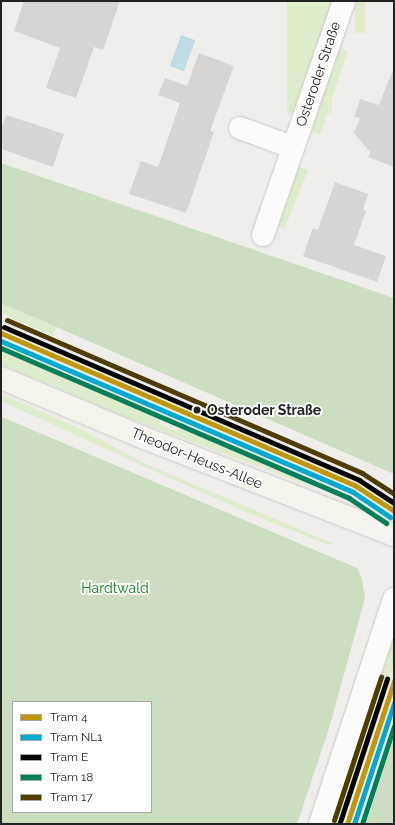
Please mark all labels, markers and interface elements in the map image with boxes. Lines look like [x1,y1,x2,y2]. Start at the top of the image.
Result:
street label: Osteroder Straße [292,19,344,129]
place label: Osteroder Straße [207,402,322,418]
marker: Osteroder Straße [190,403,204,417]
street label: Theodor-Heuss-Allee [129,424,265,492]
park label: Hardtwald [81,580,149,596]
legend [12,701,152,813]
text: Tram 4 [50,710,88,724]
text: Tram NL1 [50,730,102,744]
text: Tram E [50,750,88,764]
text: Tram 18 [50,770,93,784]
text: Tram 17 [50,790,93,804]

